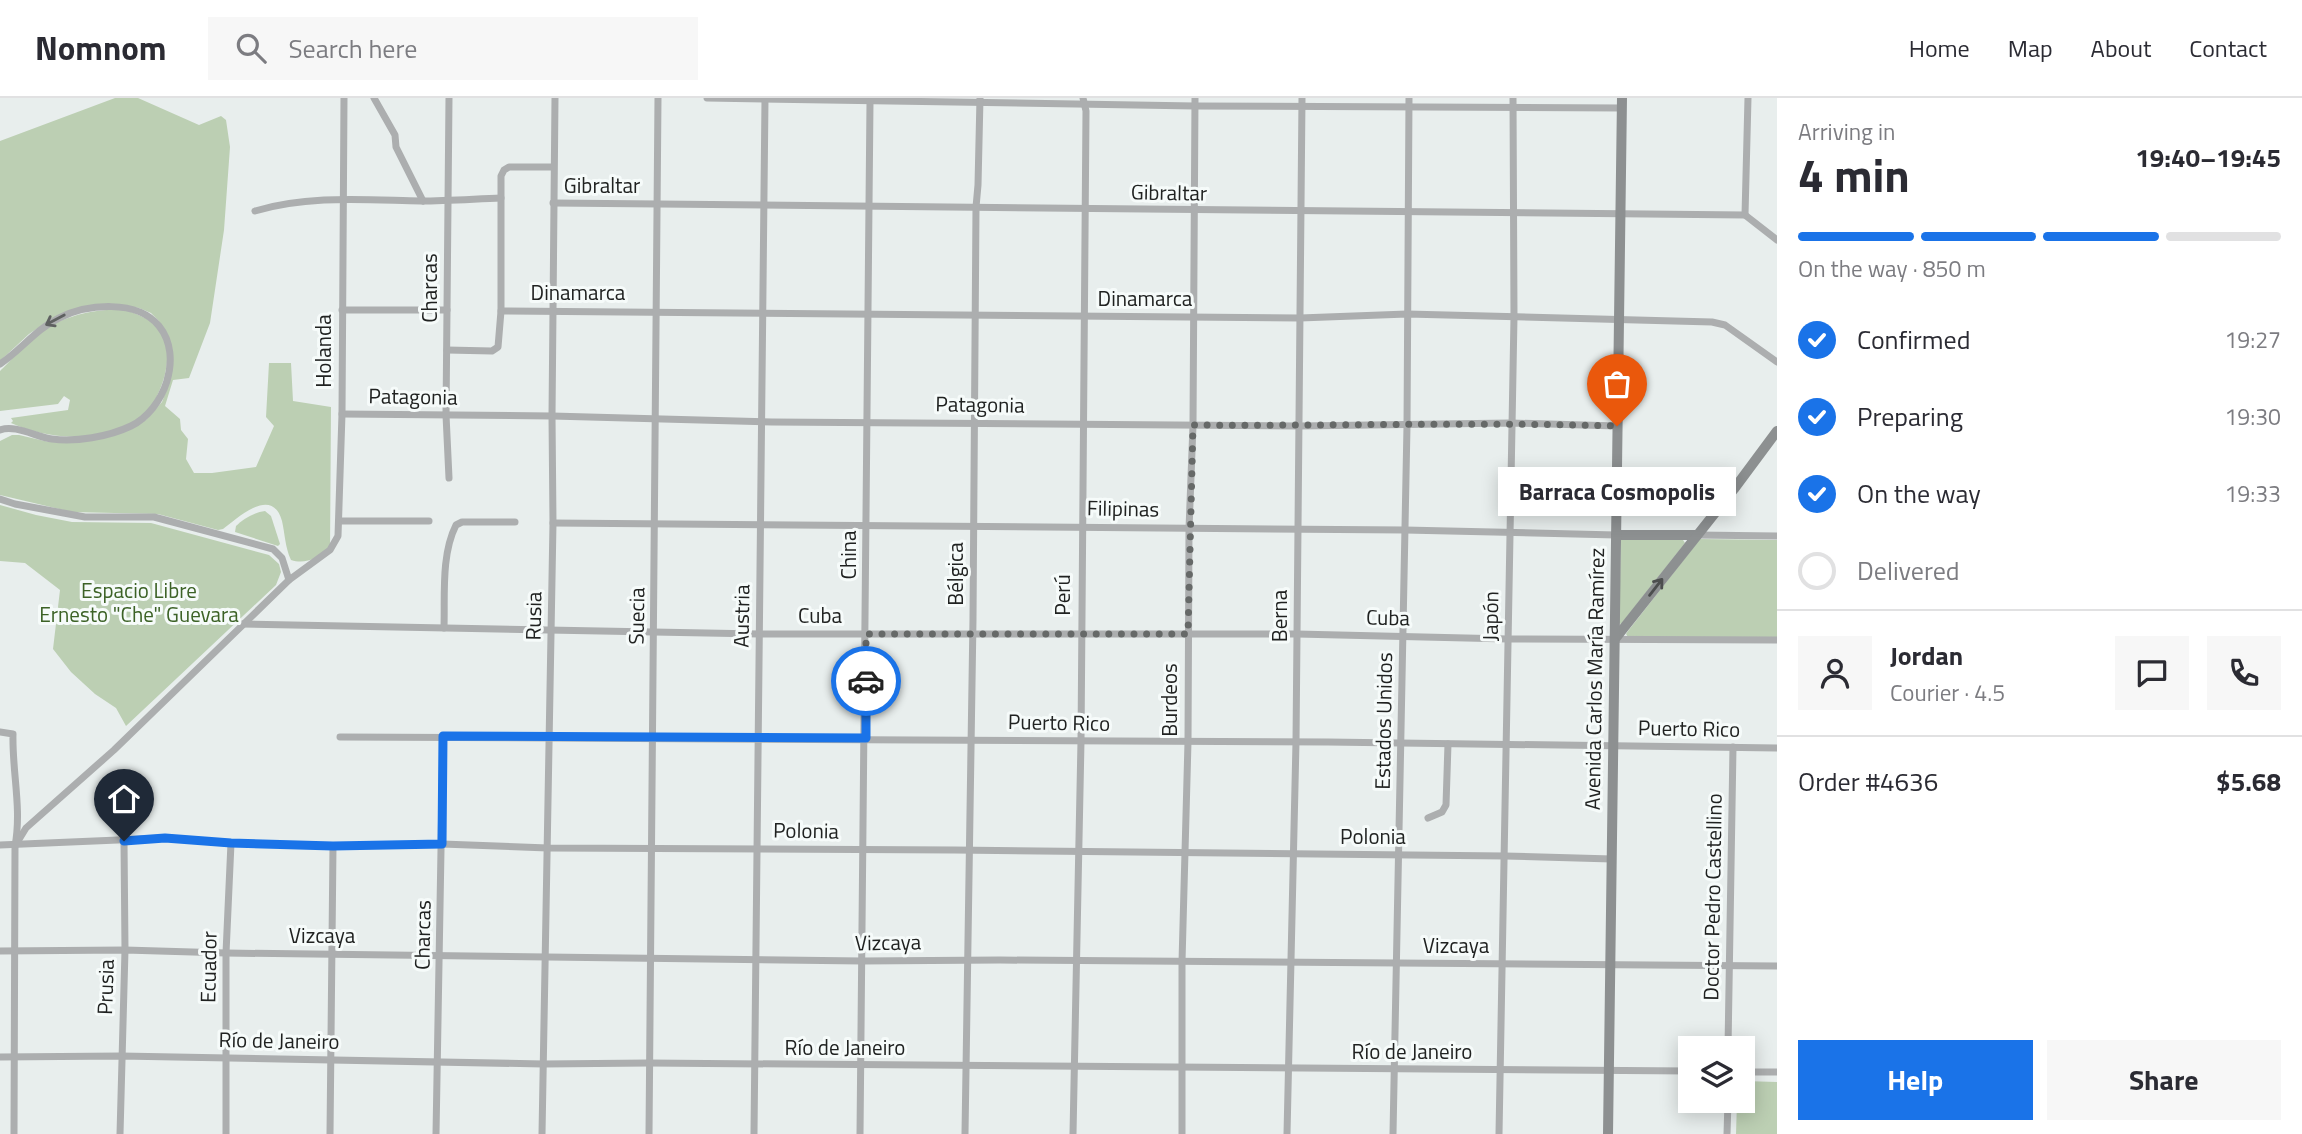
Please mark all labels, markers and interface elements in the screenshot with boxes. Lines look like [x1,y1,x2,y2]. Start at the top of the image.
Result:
search box [208,17,698,80]
text: Nomnom [35,23,166,73]
icon: search [232,29,270,67]
text: Search here [288,29,417,68]
text: Home [1909,30,1970,66]
text: Map [2008,30,2053,66]
text: About [2091,30,2151,66]
text: Contact [2189,30,2267,66]
text: Arriving in [1798,114,1895,149]
text: 19:40–19:45 [2135,138,2281,177]
text: 4 min [1798,140,1910,210]
street label: Gibraltar [564,169,640,201]
street label: Gibraltar [1131,175,1207,209]
text: On the way · 850 m [1798,251,1986,286]
street label: Charcas [413,253,445,323]
street label: Dinamarca [531,276,626,308]
street label: Dinamarca [1098,282,1193,314]
one-way arrow [45,314,66,328]
street label: Holanda [307,314,339,388]
text: Confirmed [1857,320,1971,359]
icon: check [1798,321,1836,359]
text: 19:27 [2224,322,2281,357]
pin [1587,354,1647,426]
icon: bag [1598,365,1636,403]
street label: Patagonia [368,379,458,413]
street label: Patagonia [935,387,1025,421]
text: Preparing [1857,397,1963,436]
icon: check [1798,398,1836,436]
text: 19:30 [2224,399,2281,434]
callout: Barraca Cosmopolis [1498,468,1736,517]
text: Barraca Cosmopolis [1519,474,1715,509]
text: On the way [1857,474,1981,513]
icon: check [1798,475,1836,513]
text: 19:33 [2224,476,2281,511]
street label: Filipinas [1087,491,1159,525]
street label: China [832,530,864,580]
street label: Bélgica [939,542,971,606]
street label: Avenida Carlos María Ramírez [1576,548,1612,810]
text: Delivered [1857,551,1960,590]
park label: Espacio Libre Ernesto "Che" Guevara [39,574,239,630]
street label: Perú [1046,574,1078,616]
one-way arrow [1648,579,1664,597]
street label: Austria [724,584,758,648]
street label: Suecia [620,587,653,645]
street label: Berna [1263,589,1295,642]
street label: Rusia [517,591,549,641]
street label: Japón [1474,591,1506,641]
street label: Cuba [798,599,842,631]
street label: Cuba [1366,601,1411,633]
button: person [1798,636,1872,710]
text: Jordan [1890,636,1963,675]
button: chat [2115,636,2189,710]
button: phone [2207,636,2281,710]
courier [831,646,901,716]
street label: Estados Unidos [1366,652,1400,790]
icon: car [847,662,885,700]
street label: Burdeos [1153,663,1185,737]
text: Courier · 4.5 [1890,675,2005,710]
street label: Puerto Rico [1008,705,1110,739]
street label: Puerto Rico [1638,711,1740,745]
text: Order #4636 [1798,762,1938,801]
text: $5.68 [2216,762,2281,801]
pin [94,769,154,841]
icon: home [105,780,143,818]
street label: Doctor Pedro Castellino [1694,793,1730,1001]
street label: Polonia [773,813,840,847]
street label: Polonia [1340,820,1406,852]
street label: Charcas [405,900,439,970]
street label: Vizcaya [289,919,356,951]
street label: Vizcaya [855,925,922,959]
street label: Vizcaya [1423,929,1490,961]
street label: Ecuador [191,931,225,1003]
street label: Prusia [88,958,122,1015]
street label: Río de Janeiro [218,1023,340,1057]
street label: Río de Janeiro [785,1031,905,1063]
street label: Río de Janeiro [1352,1035,1472,1067]
map controls [1678,1036,1755,1113]
button: layers [1678,1036,1755,1113]
button: Help [1798,1040,2033,1120]
button: Share [2047,1040,2281,1120]

